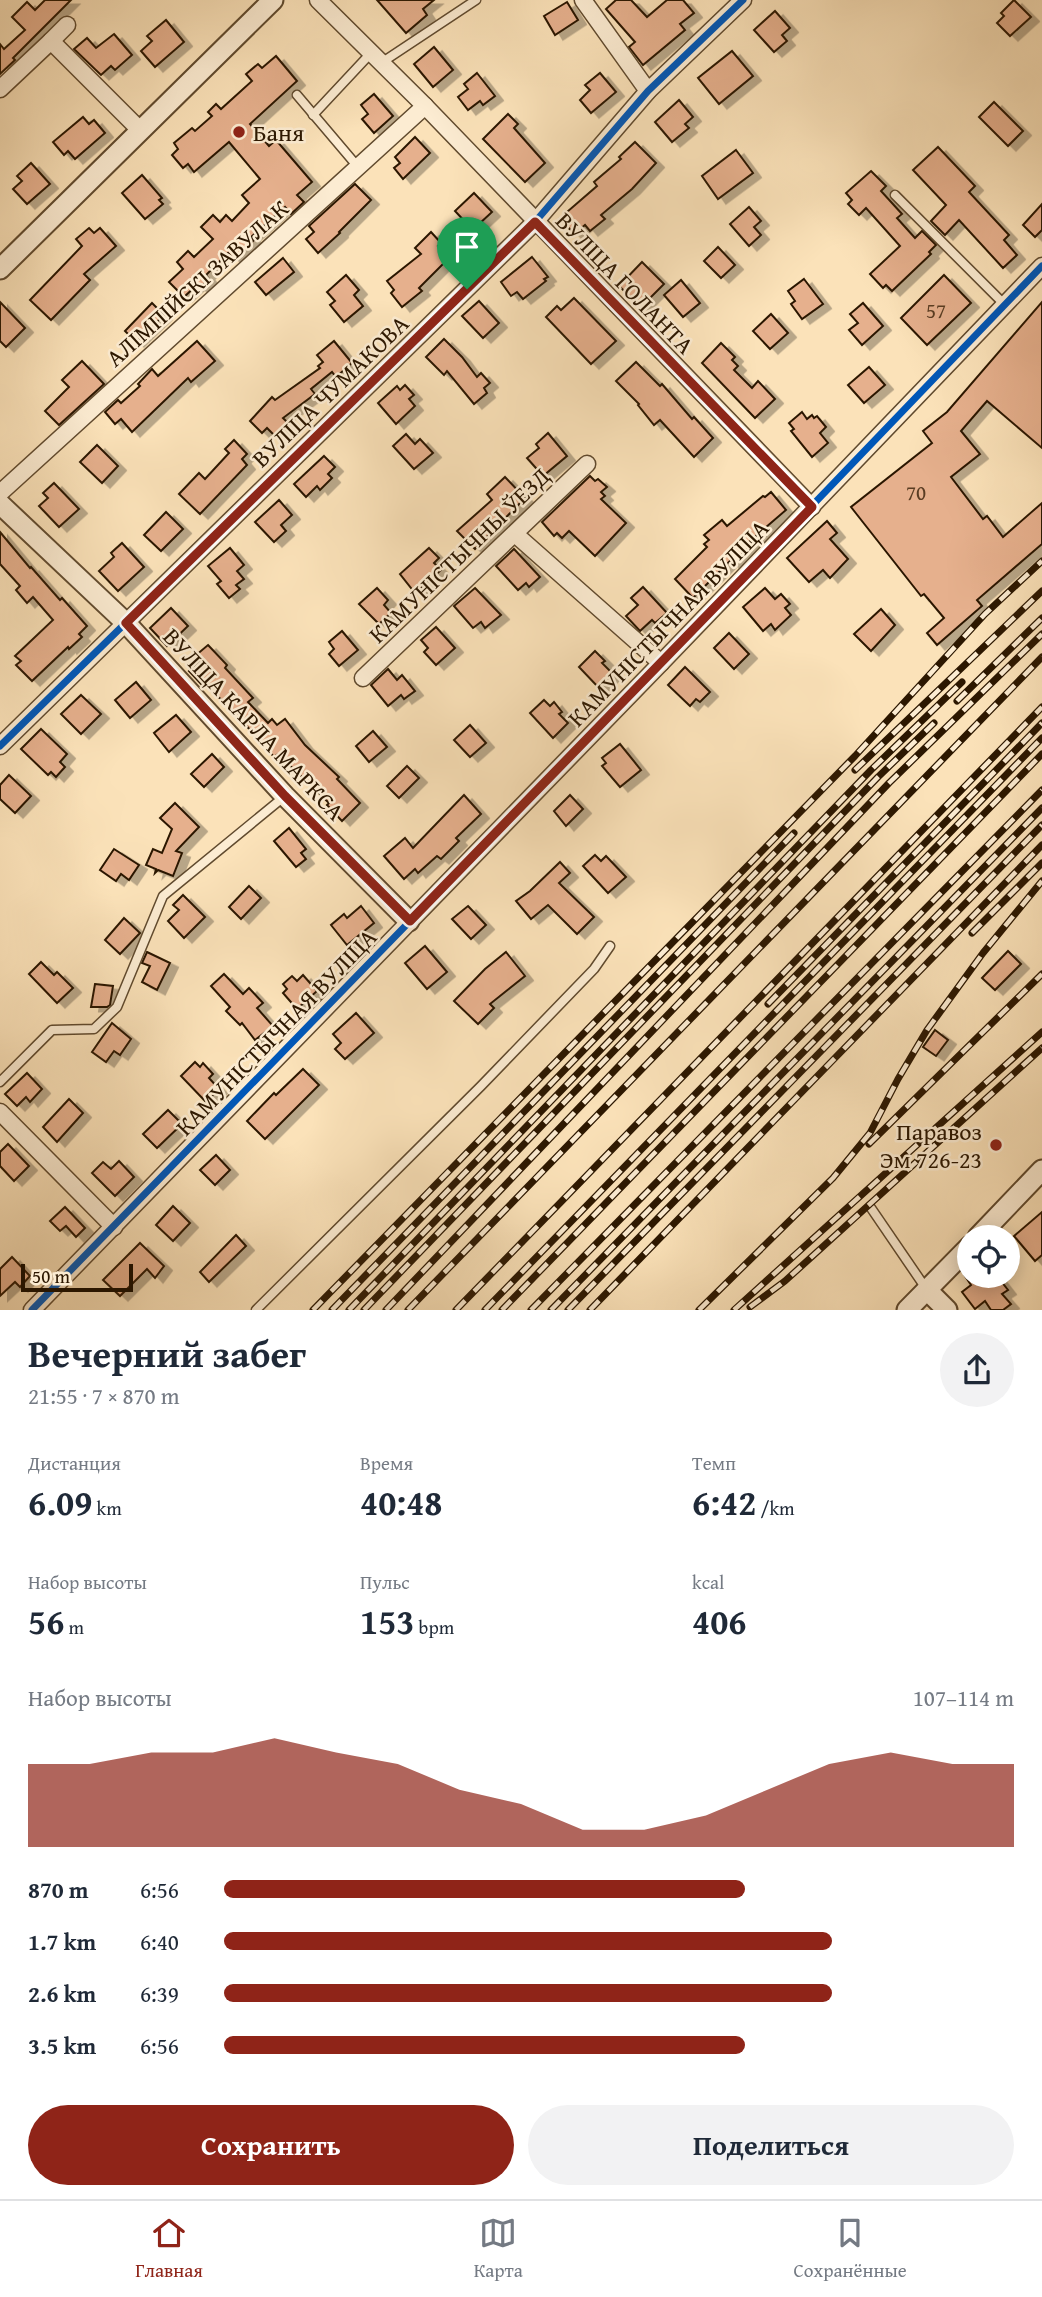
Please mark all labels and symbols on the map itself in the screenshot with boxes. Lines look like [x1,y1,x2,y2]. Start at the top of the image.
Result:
place label: Баня [253,115,304,150]
marker: Баня [231,124,247,140]
street label: АЛІМПІЙСКІ ЗАВУЛАК [98,191,296,375]
street label: ВУЛІЦА ГОЛАНТА [548,204,703,362]
pin [437,217,497,289]
house number: 57 [926,295,946,326]
street label: ВУЛІЦА ЧУМАКОВА [244,306,417,475]
street label: КАМУНІСТЫЧНЫ ЎЕЗД [360,459,558,651]
house number: 70 [906,477,926,508]
street label: КАМУНІСТЫЧНАЯ ВУЛІЦА [559,511,777,735]
street label: ВУЛІЦА КАРЛА МАРКСА [155,620,353,828]
street label: КАМУНІСТЫЧНАЯ ВУЛІЦА [167,920,385,1144]
place label: Паравоз Эм 726-23 [880,1114,982,1177]
marker: Паравоз Эм 726-23 [988,1137,1004,1153]
scale bar [21,1261,133,1293]

